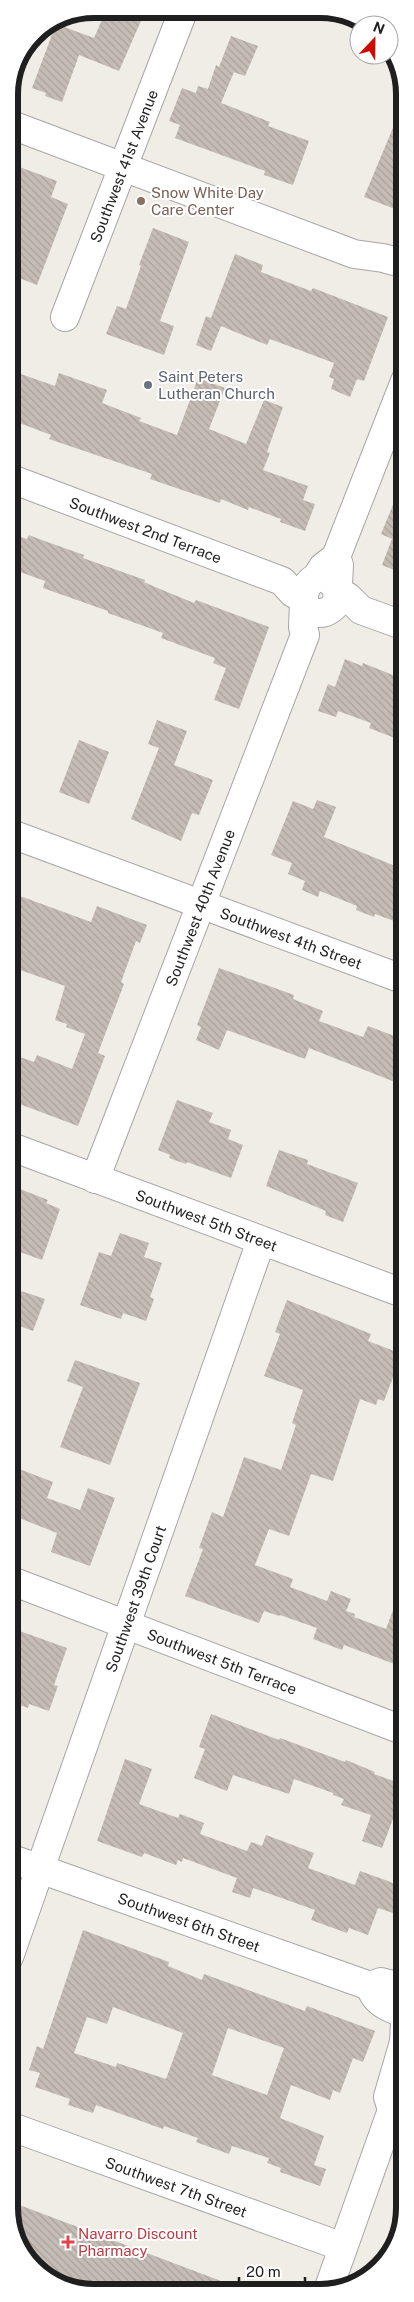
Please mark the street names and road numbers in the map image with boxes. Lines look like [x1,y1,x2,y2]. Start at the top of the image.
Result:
street label: Southwest 41st Avenue [86,87,161,245]
street label: Southwest 2nd Terrace [67,493,224,566]
street label: Southwest 40th Avenue [162,827,238,988]
street label: Southwest 4th Street [218,904,365,972]
street label: Southwest 5th Street [133,1186,280,1254]
street label: Southwest 39th Court [102,1523,169,1674]
street label: Southwest 5th Terrace [145,1625,299,1697]
street label: Southwest 6th Street [116,1889,263,1955]
street label: Southwest 7th Street [103,2153,250,2220]

